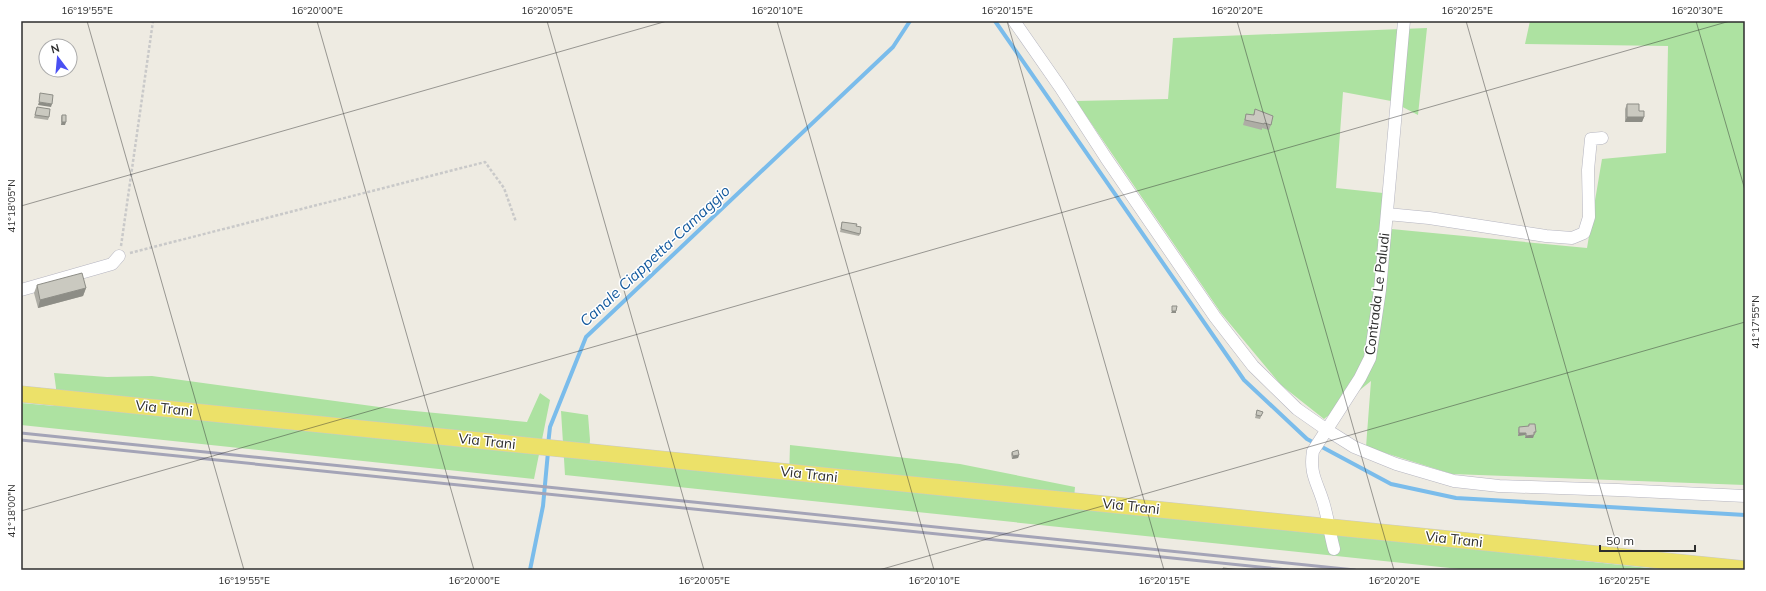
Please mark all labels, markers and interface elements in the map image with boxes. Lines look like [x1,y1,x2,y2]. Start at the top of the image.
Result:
text: 16°19'55"E [61,4,113,17]
text: 16°20'00"E [291,4,343,17]
text: 16°20'05"E [521,4,573,17]
text: 16°20'10"E [751,4,803,17]
text: 16°20'15"E [981,4,1033,17]
text: 16°20'20"E [1211,4,1263,17]
text: 16°20'25"E [1441,4,1493,17]
text: 16°20'30"E [1671,4,1723,17]
north arrow [38,38,78,78]
text: N [49,41,61,56]
text: 41°18'05"N [5,179,18,233]
water label: Canale Ciappetta-Camaggio [576,181,734,330]
street label: Contrada Le Paludi [1361,232,1393,356]
text: 41°17'55"N [1749,295,1762,349]
street label: Via Trani [134,396,194,420]
street label: Via Trani [457,429,517,453]
street label: Via Trani [779,462,839,486]
text: 41°18'00"N [5,484,18,538]
street label: Via Trani [1101,494,1161,518]
street label: Via Trani [1424,527,1484,551]
scale bar [1600,527,1695,553]
text: 50 m [1606,533,1634,548]
text: 16°19'55"E [218,574,270,587]
text: 16°20'00"E [448,574,500,587]
text: 16°20'05"E [678,574,730,587]
text: 16°20'10"E [908,574,960,587]
text: 16°20'15"E [1138,574,1190,587]
text: 16°20'20"E [1368,574,1420,587]
text: 16°20'25"E [1598,574,1650,587]

